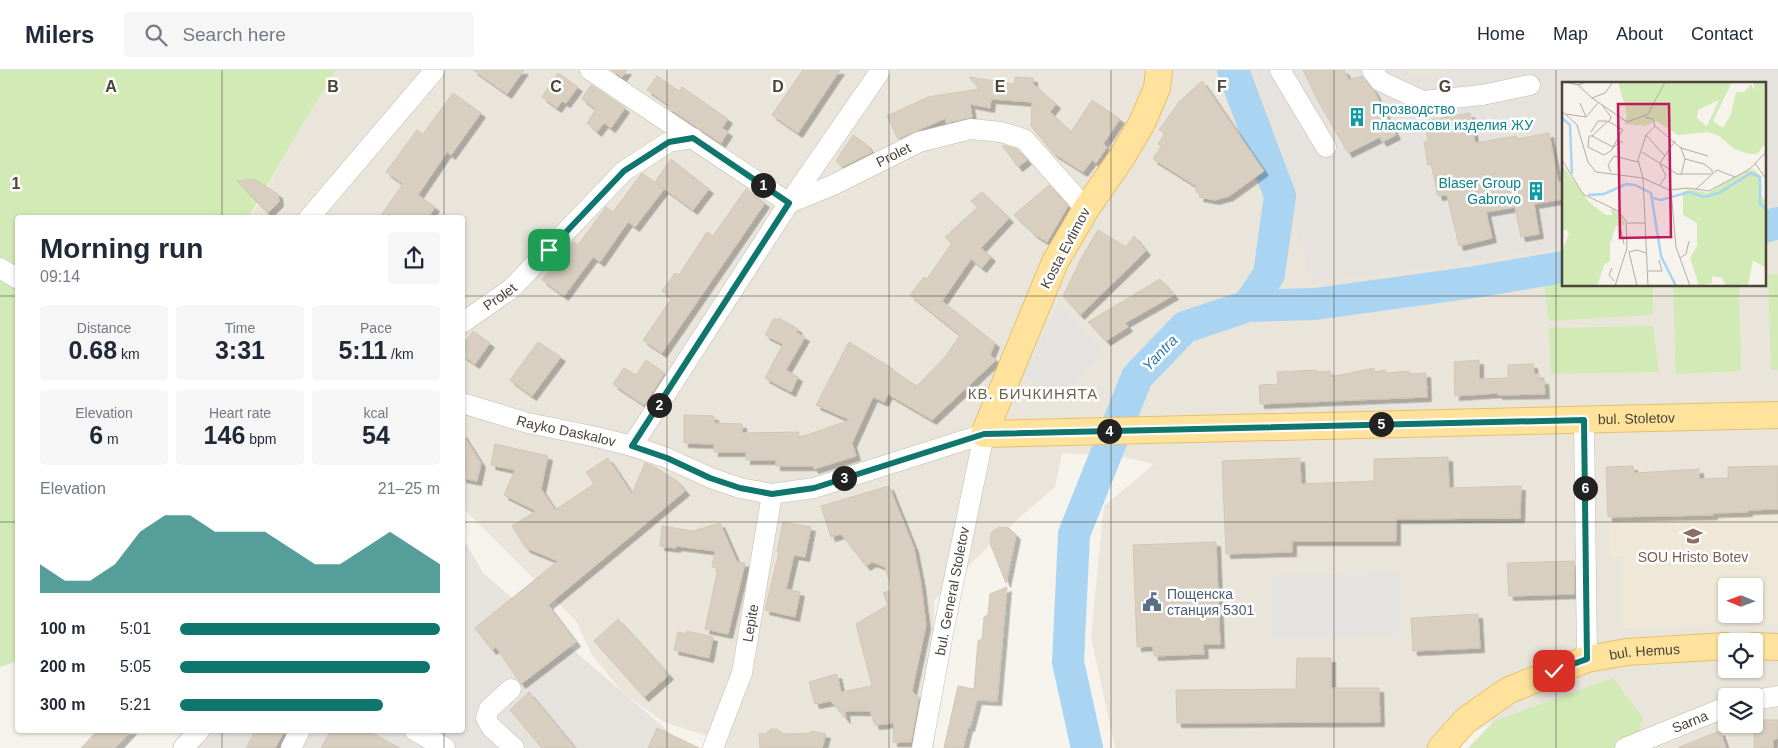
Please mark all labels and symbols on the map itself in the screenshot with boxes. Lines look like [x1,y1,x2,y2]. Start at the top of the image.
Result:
text: A [105,78,117,95]
text: B [327,78,339,95]
text: C [550,78,562,95]
text: D [772,78,784,95]
text: E [995,78,1006,95]
text: F [1217,78,1227,95]
text: G [1439,78,1451,95]
inset map [1562,82,1766,286]
place label: Прозводство пласмасови изделия ЖУ [1372,101,1533,133]
building icon: Прозводство пласмасови изделия ЖУ [1346,106,1368,128]
street label: Prolet [873,139,913,170]
pin: 1 [750,172,776,198]
text: 1 [12,175,21,192]
place label: Blaser Group Gabrovo [1439,175,1521,207]
building icon: Blaser Group Gabrovo [1525,180,1547,202]
street label: Kosta Evtimov [1037,205,1093,291]
pin [528,229,570,271]
street label: Prolet [480,280,520,314]
water label: Yantra [1139,331,1181,374]
district label: КВ. БИЧКИНЯТА [968,385,1098,402]
pin: 2 [646,392,672,418]
street label: bul. Stoletov [1598,409,1675,427]
street label: Rayko Daskalov [515,412,618,450]
pin: 5 [1368,412,1394,436]
pin: 4 [1096,418,1122,444]
pin: 3 [832,466,856,490]
pin: 6 [1572,476,1598,500]
street label: bul. General Stoletov [932,525,972,657]
school or university icon: SOU Hristo Botev [1682,525,1704,547]
place label: SOU Hristo Botev [1638,549,1748,565]
north arrow [1718,578,1762,622]
place label: Пощенска станция 5301 [1167,586,1254,618]
public building icon: Пощенска станция 5301 [1141,591,1163,613]
street label: Lepite [739,603,761,643]
street label: bul. Hemus [1608,641,1680,663]
pin [1533,650,1575,692]
street label: Sarna [1670,707,1710,736]

